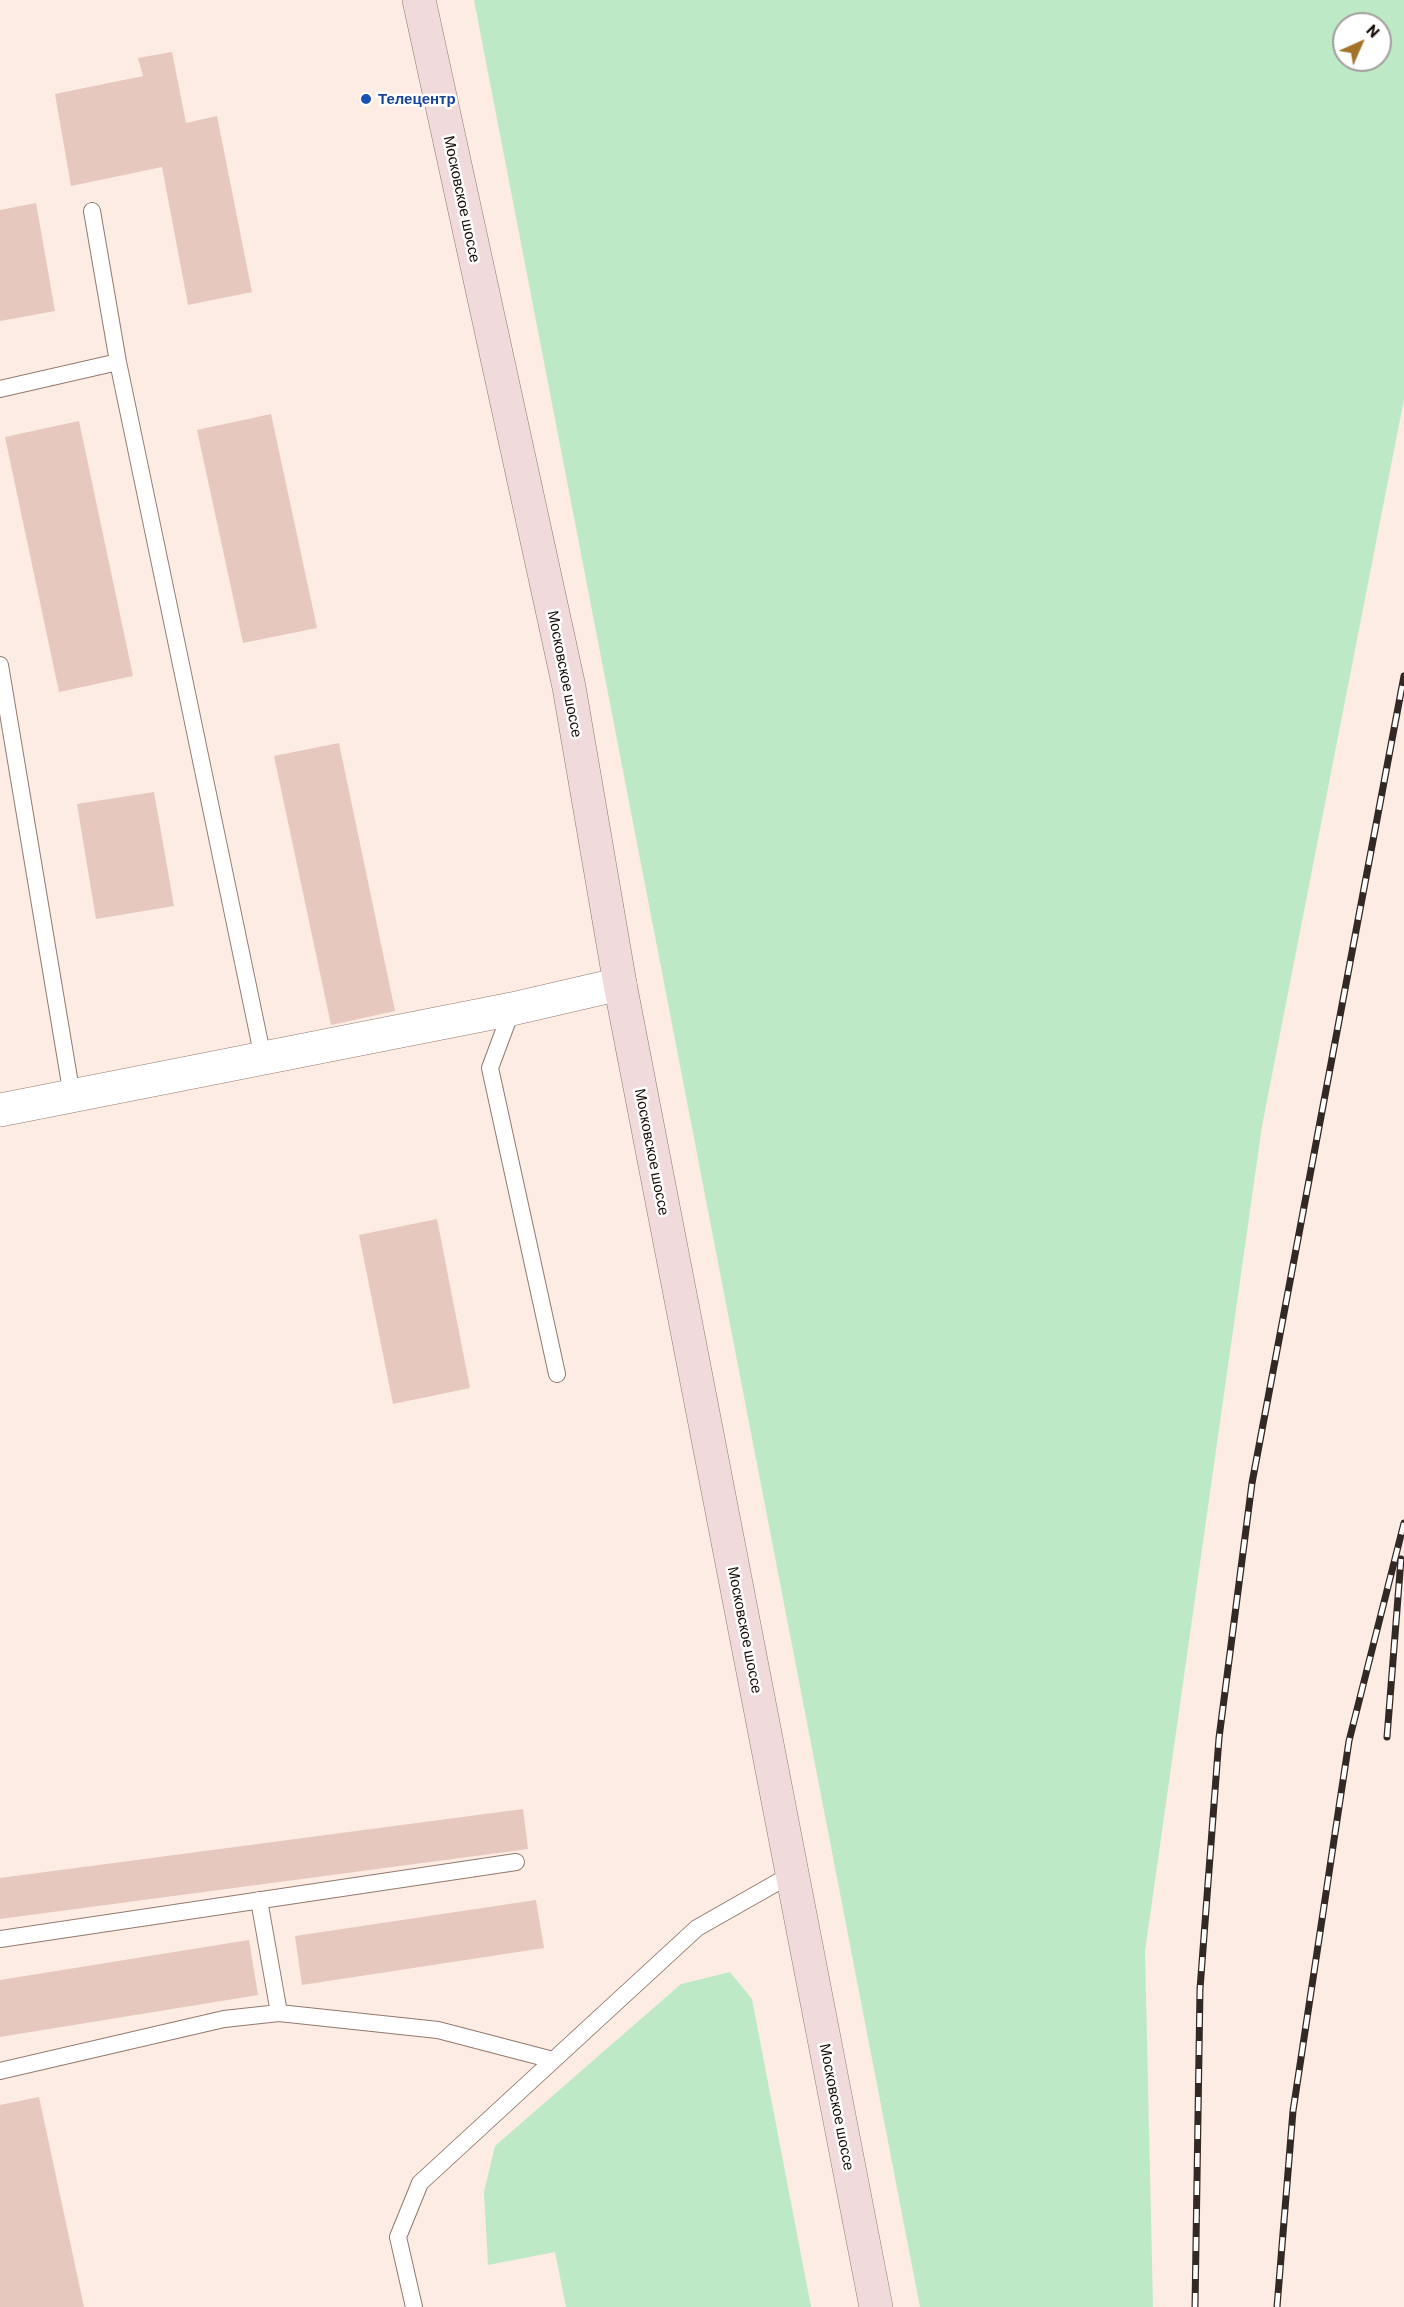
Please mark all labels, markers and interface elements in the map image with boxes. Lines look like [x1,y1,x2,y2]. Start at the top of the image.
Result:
north arrow [1332,12,1392,72]
text: N [1363,20,1384,41]
place label: Телецентр [378,90,456,108]
marker: Телецентр [359,92,373,106]
street label: Московское шоссе [440,134,484,264]
street label: Московское шоссе [544,609,586,739]
street label: Московское шоссе [631,1087,673,1217]
street label: Московское шоссе [724,1565,766,1695]
street label: Московское шоссе [816,2042,858,2172]

